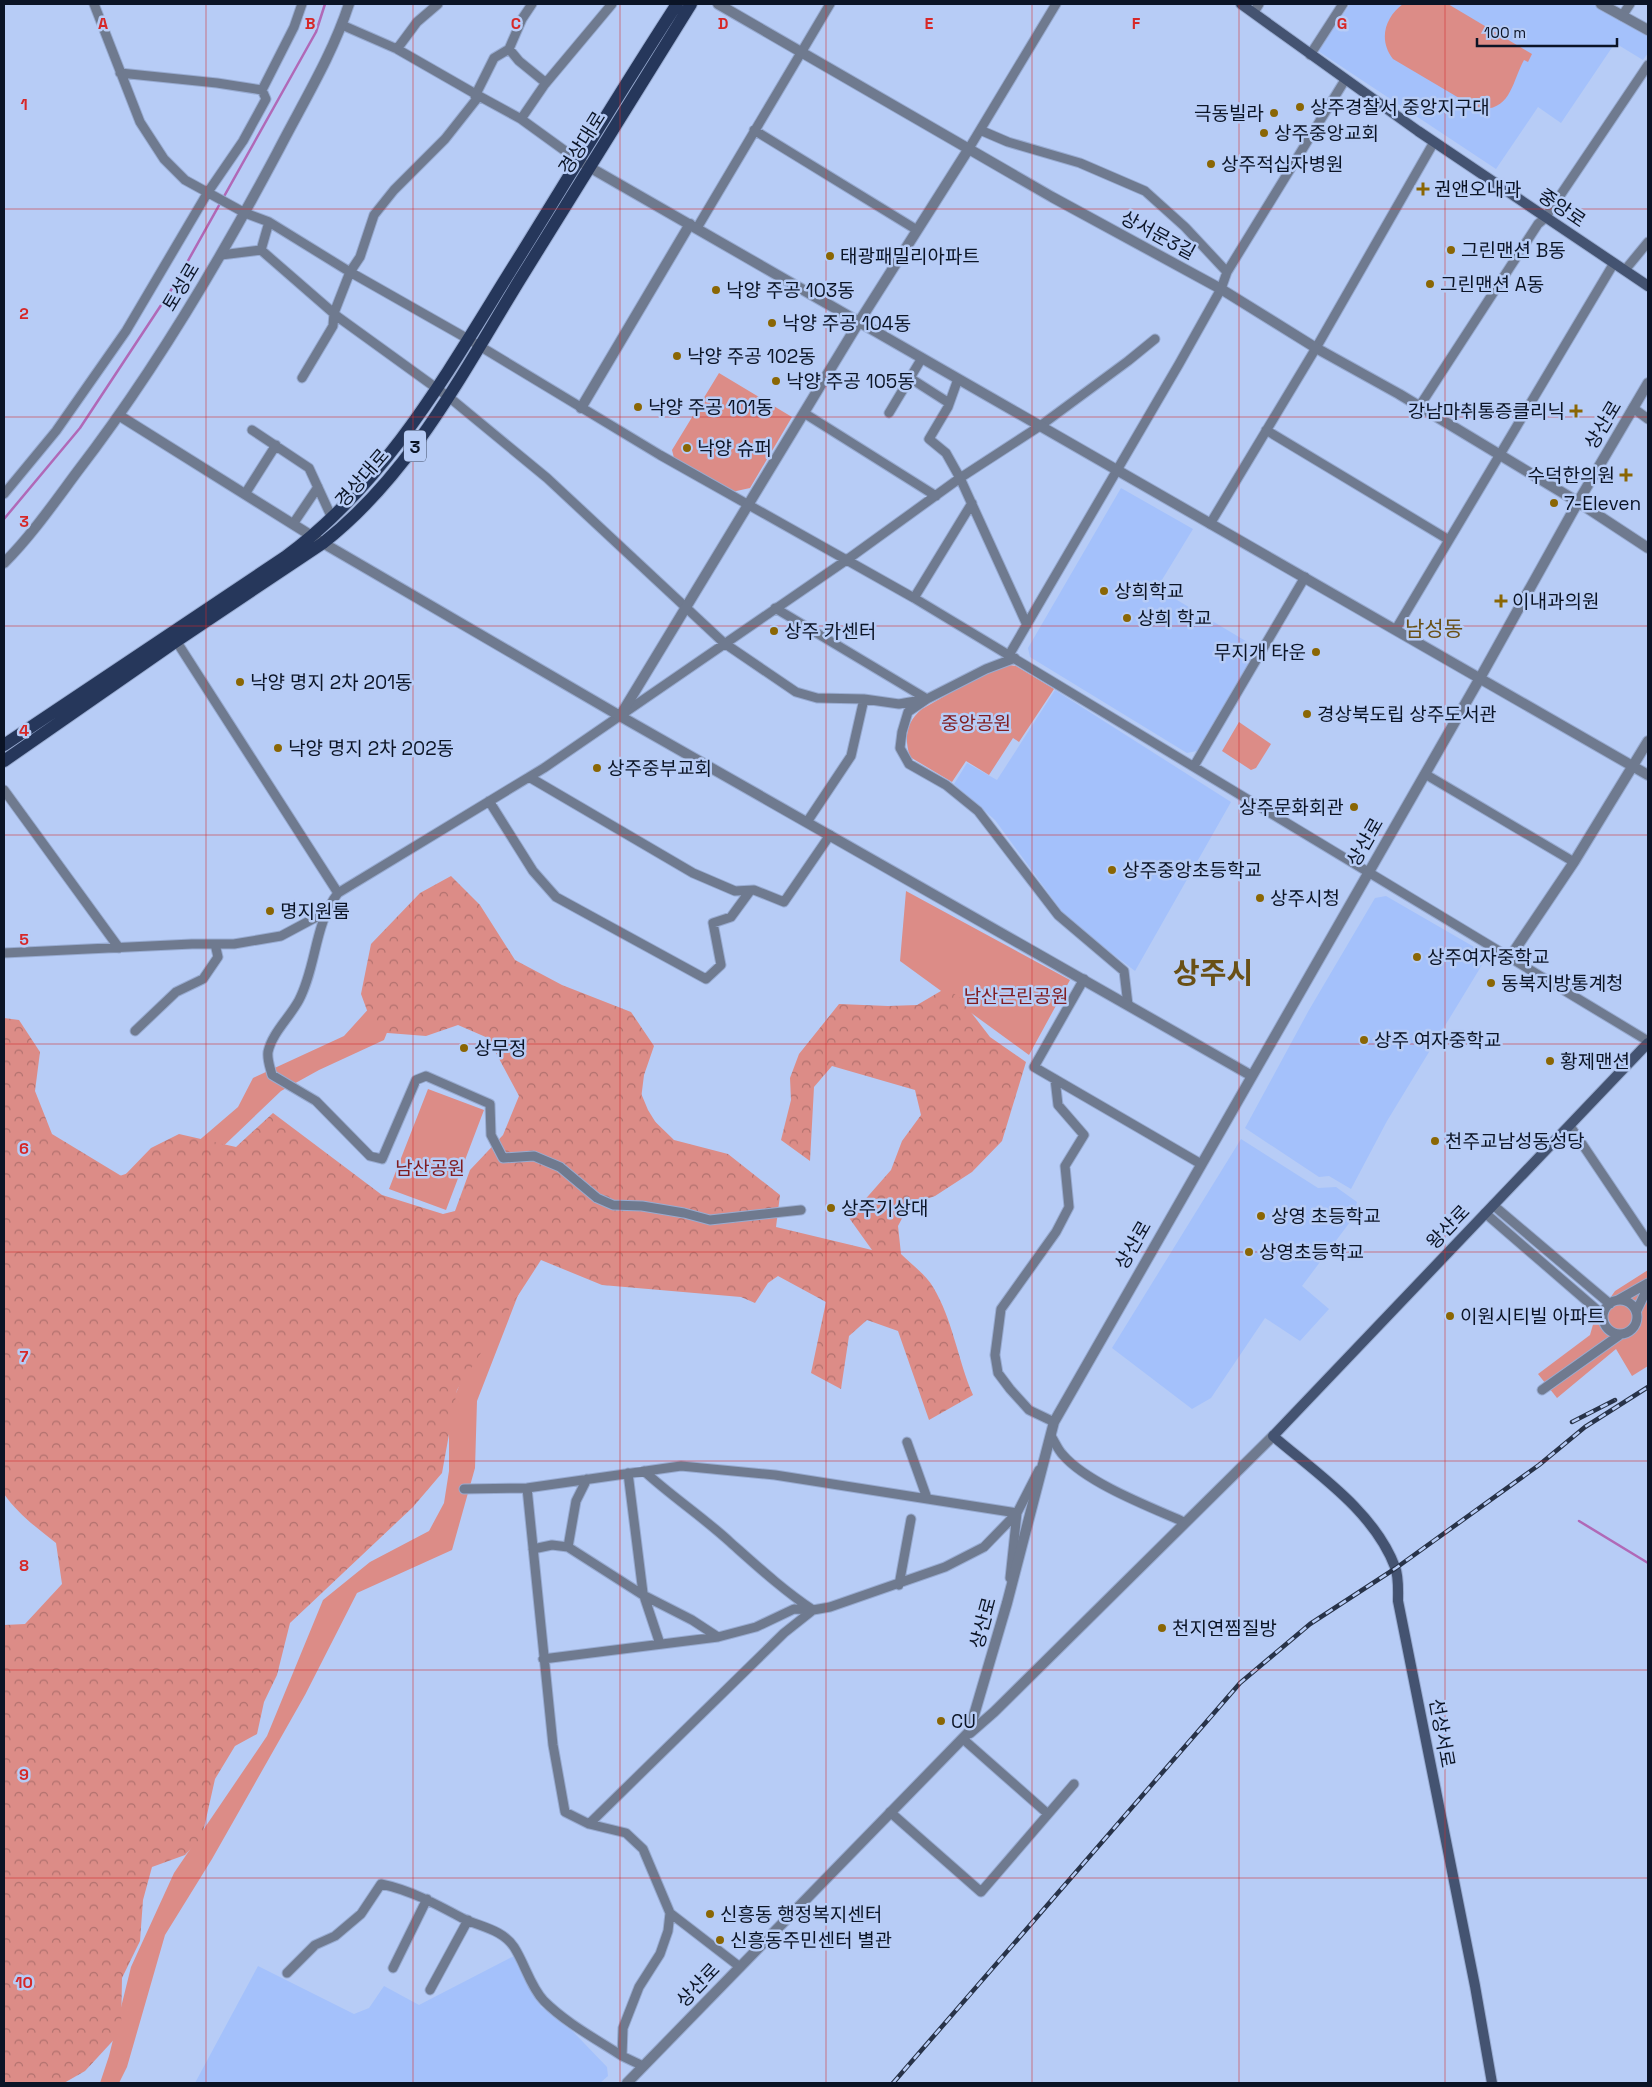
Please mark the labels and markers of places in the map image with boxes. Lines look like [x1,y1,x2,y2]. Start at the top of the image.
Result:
place label: 상주경찰서 중앙지구대 [1310,95,1490,120]
place label: 극동빌라 [1194,101,1264,126]
marker: 상주경찰서 중앙지구대 [1294,101,1306,113]
marker: 극동빌라 [1268,107,1280,119]
place label: 상주중앙교회 [1274,121,1379,146]
marker: 상주중앙교회 [1258,127,1270,139]
place label: 상주적십자병원 [1221,152,1343,177]
marker: 상주적십자병원 [1205,158,1217,170]
place label: 권앤오내과 [1434,177,1521,202]
marker: 권앤오내과 [1416,182,1430,196]
place label: 그린맨션 B동 [1461,238,1566,263]
place label: 태광패밀리아파트 [840,244,980,269]
marker: 그린맨션 B동 [1445,244,1457,256]
marker: 태광패밀리아파트 [824,250,836,262]
place label: 그린맨션 A동 [1440,272,1544,297]
place label: 낙양 주공 103동 [726,278,855,303]
marker: 그린맨션 A동 [1424,278,1436,290]
marker: 낙양 주공 103동 [710,284,722,296]
place label: 낙양 주공 104동 [782,311,911,336]
marker: 낙양 주공 104동 [766,317,778,329]
place label: 낙양 주공 102동 [687,344,816,369]
marker: 낙양 주공 102동 [671,350,683,362]
place label: 낙양 주공 105동 [786,369,915,394]
marker: 낙양 주공 105동 [770,375,782,387]
place label: 낙양 주공 101동 [648,395,773,420]
place label: 강남마취통증클리닉 [1408,399,1565,424]
marker: 낙양 주공 101동 [632,401,644,413]
marker: 강남마취통증클리닉 [1569,404,1583,418]
place label: 낙양 슈퍼 [697,436,772,461]
marker: 낙양 슈퍼 [681,442,693,454]
place label: 수덕한의원 [1528,463,1615,488]
marker: 수덕한의원 [1619,468,1633,482]
place label: 7-Eleven [1564,491,1641,516]
marker: 7-Eleven [1548,497,1560,509]
place label: 상희학교 [1114,579,1184,604]
marker: 상희학교 [1098,585,1110,597]
place label: 이내과의원 [1512,589,1599,614]
marker: 이내과의원 [1494,594,1508,608]
place label: 상희 학교 [1137,606,1212,631]
marker: 상희 학교 [1121,612,1133,624]
place label: 상주 카센터 [784,619,876,644]
marker: 상주 카센터 [768,625,780,637]
place label: 무지개 타운 [1214,640,1306,665]
marker: 무지개 타운 [1310,646,1322,658]
place label: 낙양 명지 2차 201동 [250,670,413,695]
marker: 낙양 명지 2차 201동 [234,676,246,688]
place label: 경상북도립 상주도서관 [1317,702,1497,727]
marker: 경상북도립 상주도서관 [1301,708,1313,720]
place label: 낙양 명지 2차 202동 [288,736,454,761]
marker: 낙양 명지 2차 202동 [272,742,284,754]
place label: 상주중부교회 [607,756,712,781]
marker: 상주중부교회 [591,762,603,774]
place label: 상주문화회관 [1239,795,1344,820]
marker: 상주문화회관 [1348,801,1360,813]
place label: 상주중앙초등학교 [1122,858,1262,883]
marker: 상주중앙초등학교 [1106,864,1118,876]
place label: 상주시청 [1270,886,1340,911]
marker: 상주시청 [1254,892,1266,904]
place label: 명지원룸 [280,899,350,924]
marker: 명지원룸 [264,905,276,917]
place label: 상주여자중학교 [1427,945,1549,970]
marker: 상주여자중학교 [1411,951,1423,963]
place label: 동북지방통계청 [1501,971,1623,996]
marker: 동북지방통계청 [1485,977,1497,989]
place label: 상주 여자중학교 [1374,1028,1501,1053]
marker: 상주 여자중학교 [1358,1034,1370,1046]
place label: 상무정 [474,1036,526,1061]
marker: 상무정 [458,1042,470,1054]
place label: 황제맨션 [1560,1049,1630,1074]
marker: 황제맨션 [1544,1055,1556,1067]
place label: 천주교남성동성당 [1445,1129,1585,1154]
marker: 천주교남성동성당 [1429,1135,1441,1147]
place label: 상주기상대 [841,1196,928,1221]
marker: 상주기상대 [825,1202,837,1214]
place label: 상영 초등학교 [1271,1204,1381,1229]
marker: 상영 초등학교 [1255,1210,1267,1222]
place label: 상영초등학교 [1259,1240,1364,1265]
marker: 상영초등학교 [1243,1246,1255,1258]
place label: 이원시티빌 아파트 [1460,1304,1605,1329]
marker: 이원시티빌 아파트 [1444,1310,1456,1322]
place label: 천지연찜질방 [1172,1616,1277,1641]
marker: 천지연찜질방 [1156,1622,1168,1634]
place label: CU [951,1709,976,1734]
marker: CU [935,1715,947,1727]
place label: 신흥동 행정복지센터 [720,1902,882,1927]
marker: 신흥동 행정복지센터 [704,1908,716,1920]
place label: 신흥동주민센터 별관 [730,1928,892,1953]
marker: 신흥동주민센터 별관 [714,1934,726,1946]

